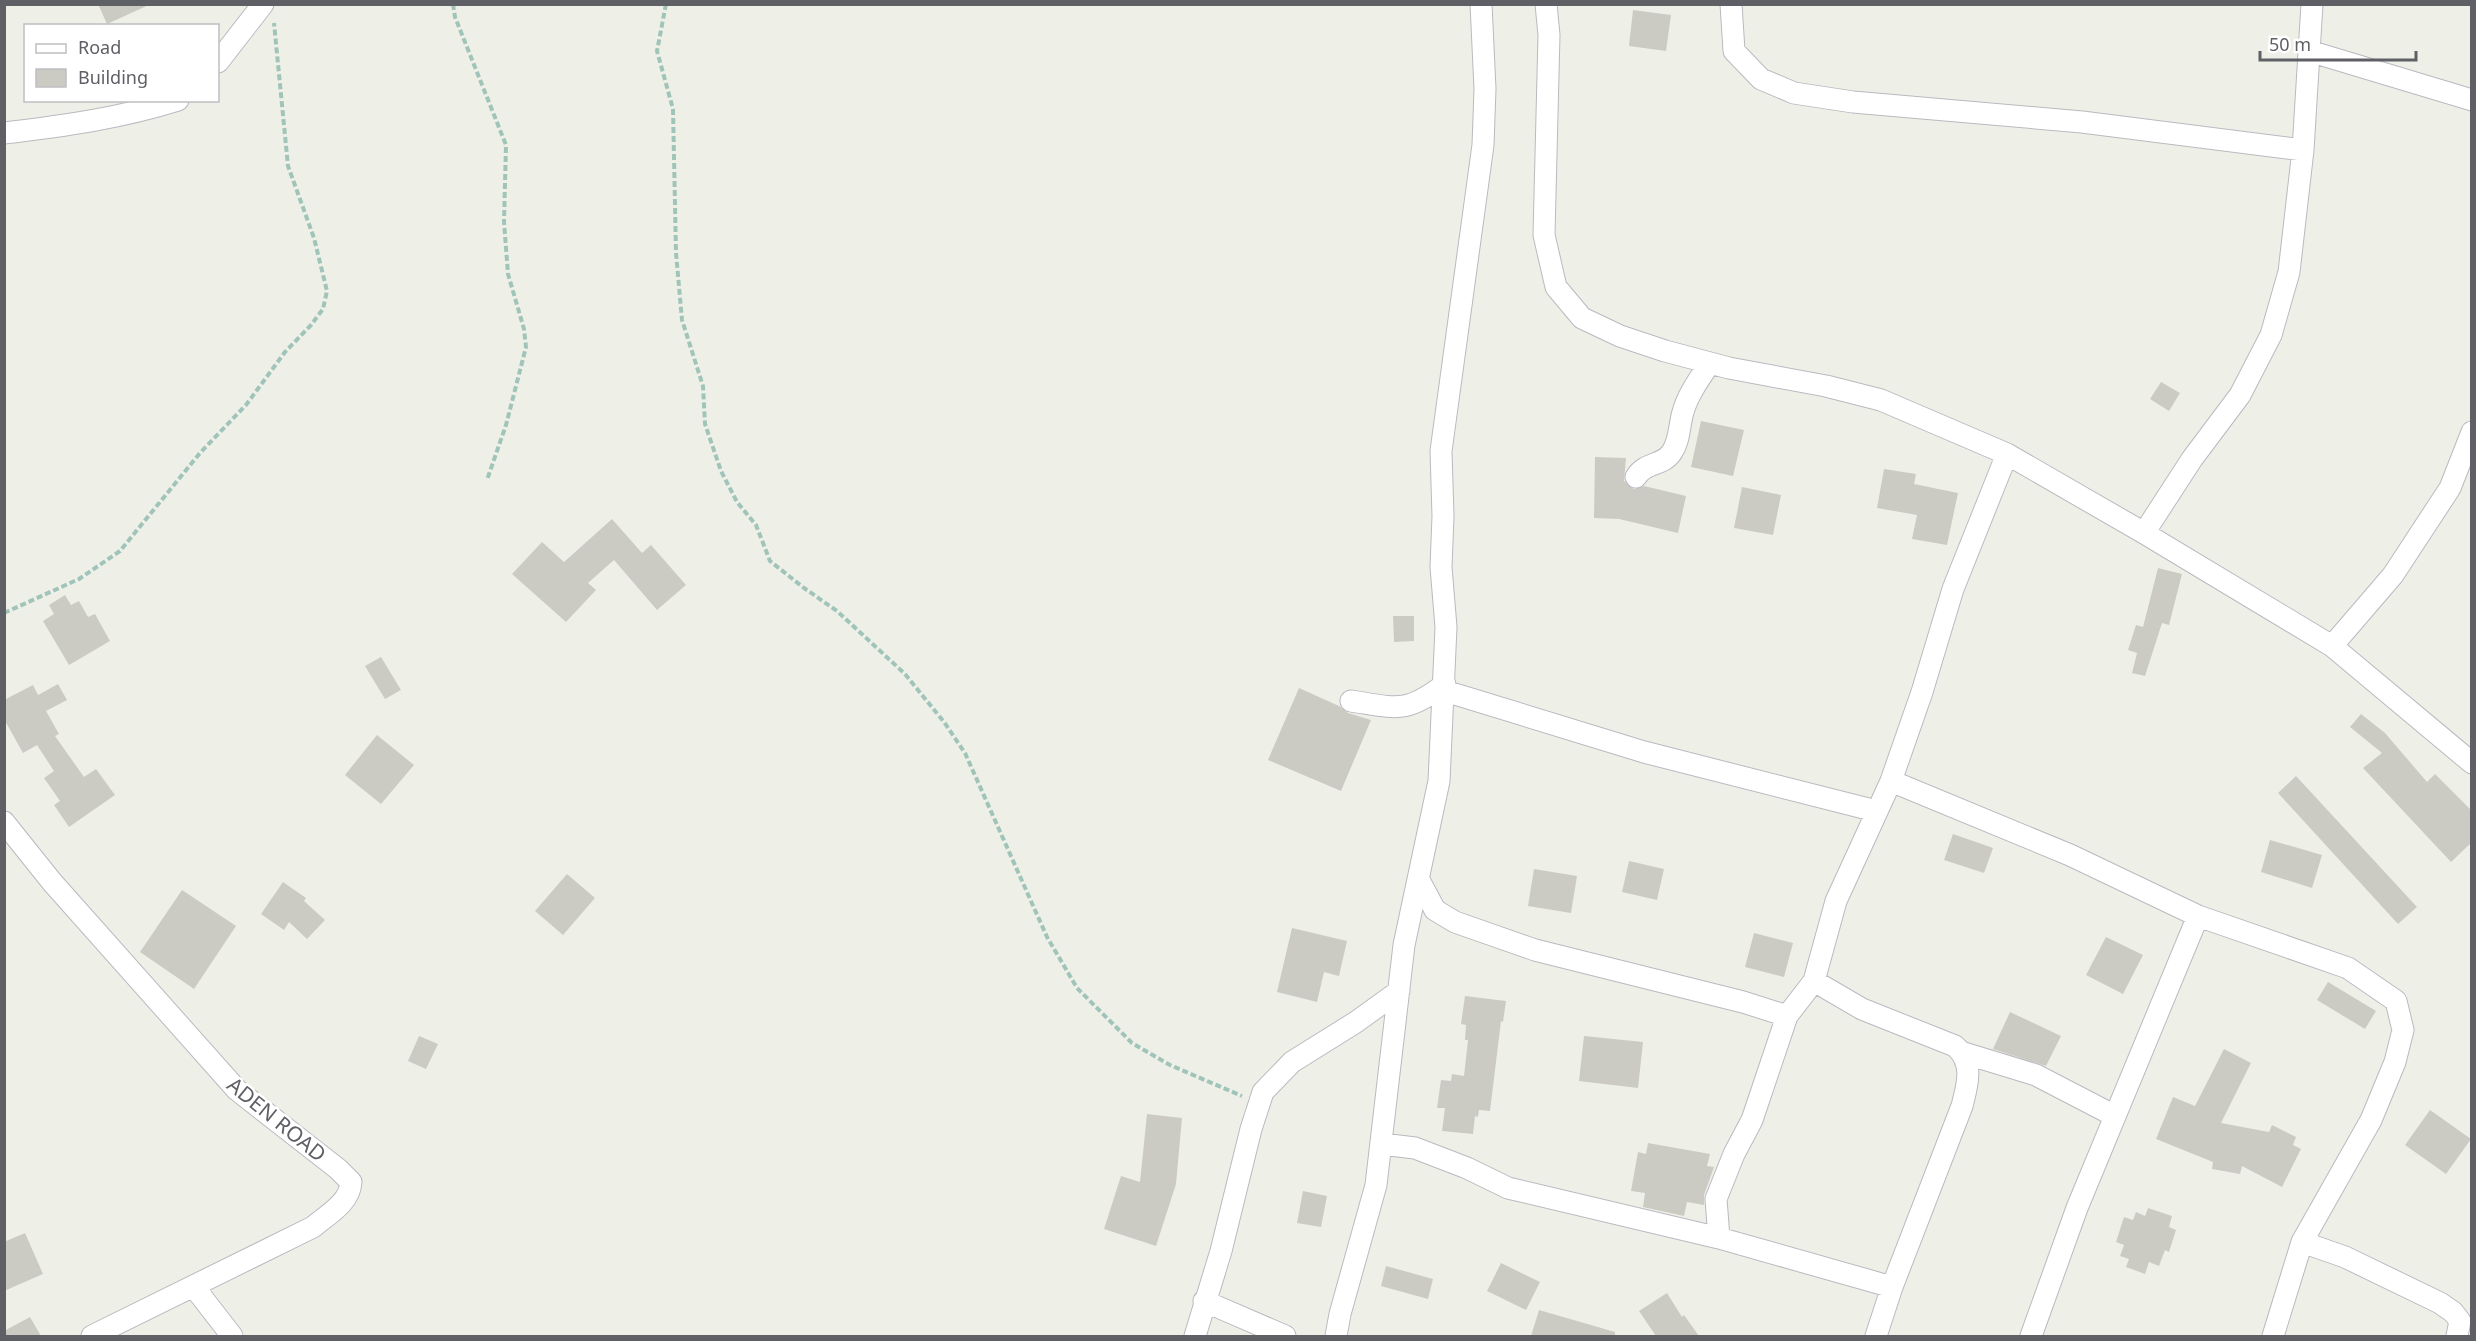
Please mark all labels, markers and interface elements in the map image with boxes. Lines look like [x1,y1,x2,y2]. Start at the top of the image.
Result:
legend [24,24,219,102]
scale bar [2260,24,2416,62]
text: 50 m [2269,32,2311,56]
text: Road [78,35,121,59]
text: Building [78,65,148,89]
street label: ADEN ROAD [222,1070,332,1168]

